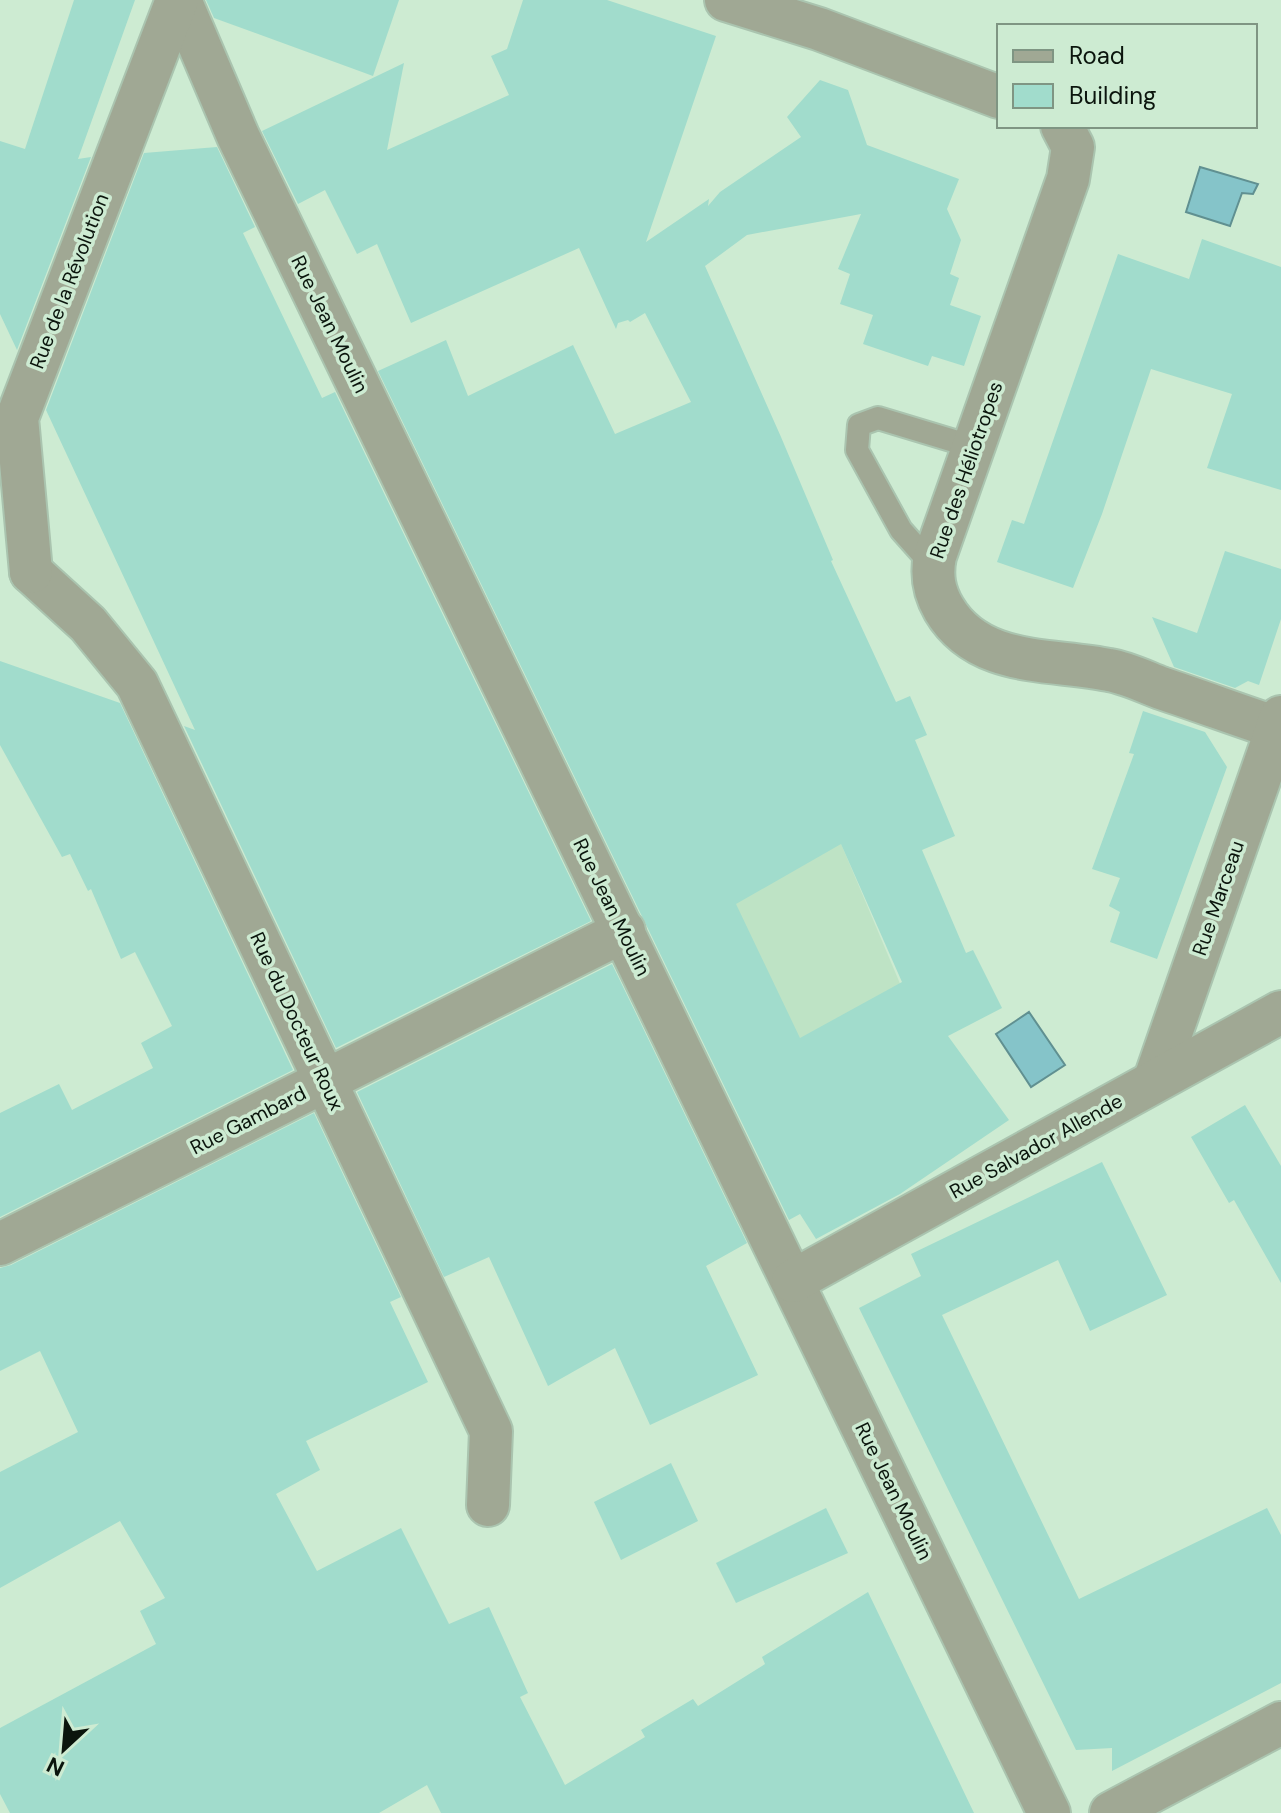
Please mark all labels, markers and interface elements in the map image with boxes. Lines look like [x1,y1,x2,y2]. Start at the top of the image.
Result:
legend [997,24,1257,128]
text: Road [1069,40,1125,71]
text: Building [1069,80,1156,111]
street label: Rue de la Révolution [24,190,114,372]
street label: Rue Jean Moulin [285,251,375,397]
street label: Rue des Héliotropes [923,378,1009,562]
street label: Rue Jean Moulin [567,834,657,980]
street label: Rue Marceau [1186,837,1250,959]
street label: Rue du Docteur Roux [244,928,350,1114]
street label: Rue Gambard [186,1080,310,1160]
street label: Rue Salvador Allende [945,1088,1127,1204]
street label: Rue Jean Moulin [849,1418,939,1564]
north arrow [24,1709,104,1789]
text: N [42,1750,69,1783]

